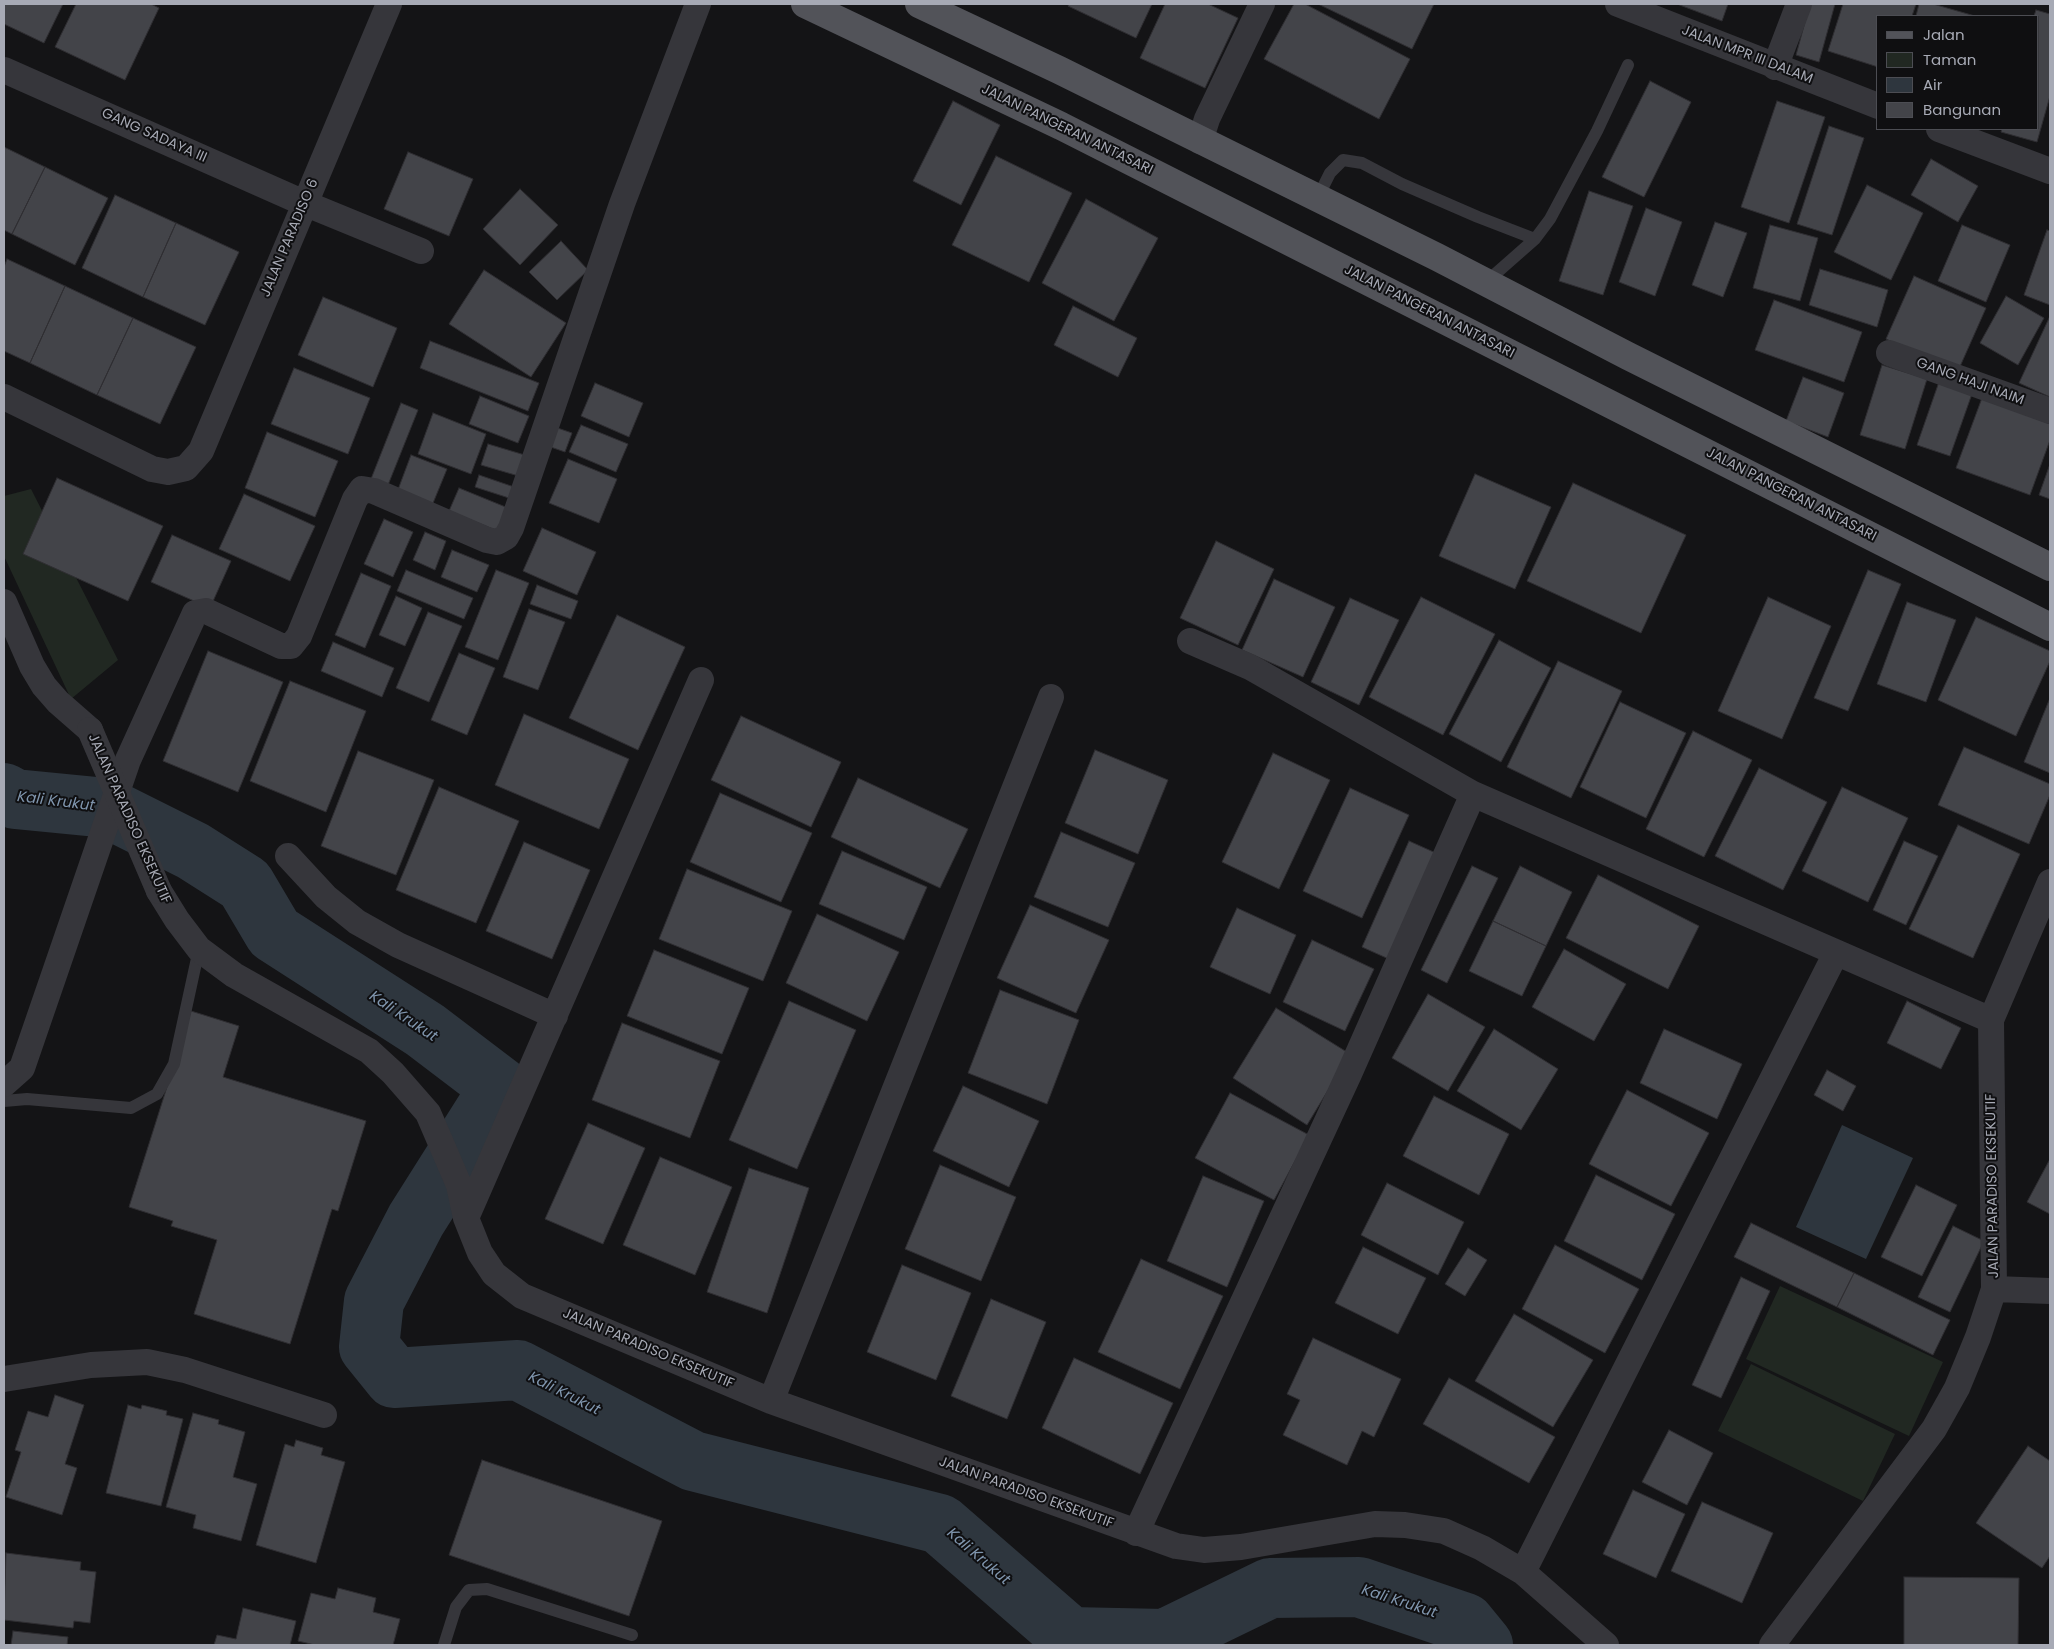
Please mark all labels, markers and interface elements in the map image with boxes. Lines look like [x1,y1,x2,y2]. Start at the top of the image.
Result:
legend [1876,15,2039,130]
street label: JALAN MPR III DALAM [1679,22,1815,88]
text: Jalan [1923,24,1965,45]
text: Taman [1923,49,1976,70]
text: Air [1923,74,1942,95]
street label: JALAN PANGERAN ANTASARI [978,81,1156,179]
text: Bangunan [1923,99,2001,120]
street label: GANG SADAYA III [99,105,209,167]
street label: JALAN PARADISO 6 [258,176,322,300]
street label: JALAN PANGERAN ANTASARI [1341,262,1517,362]
street label: GANG HAJI NAIM [1914,355,2026,409]
street label: JALAN PANGERAN ANTASARI [1703,445,1879,545]
street label: JALAN PARADISO EKSEKUTIF [84,731,174,907]
water label: Kali Krukut [16,788,96,816]
water label: Kali Krukut [366,988,440,1046]
street label: JALAN PARADISO EKSEKUTIF [1983,1094,2003,1278]
street label: JALAN PARADISO EKSEKUTIF [560,1305,736,1393]
water label: Kali Krukut [525,1368,603,1420]
street label: JALAN PARADISO EKSEKUTIF [936,1454,1116,1532]
water label: Kali Krukut [943,1525,1013,1589]
water label: Kali Krukut [1359,1581,1439,1623]

